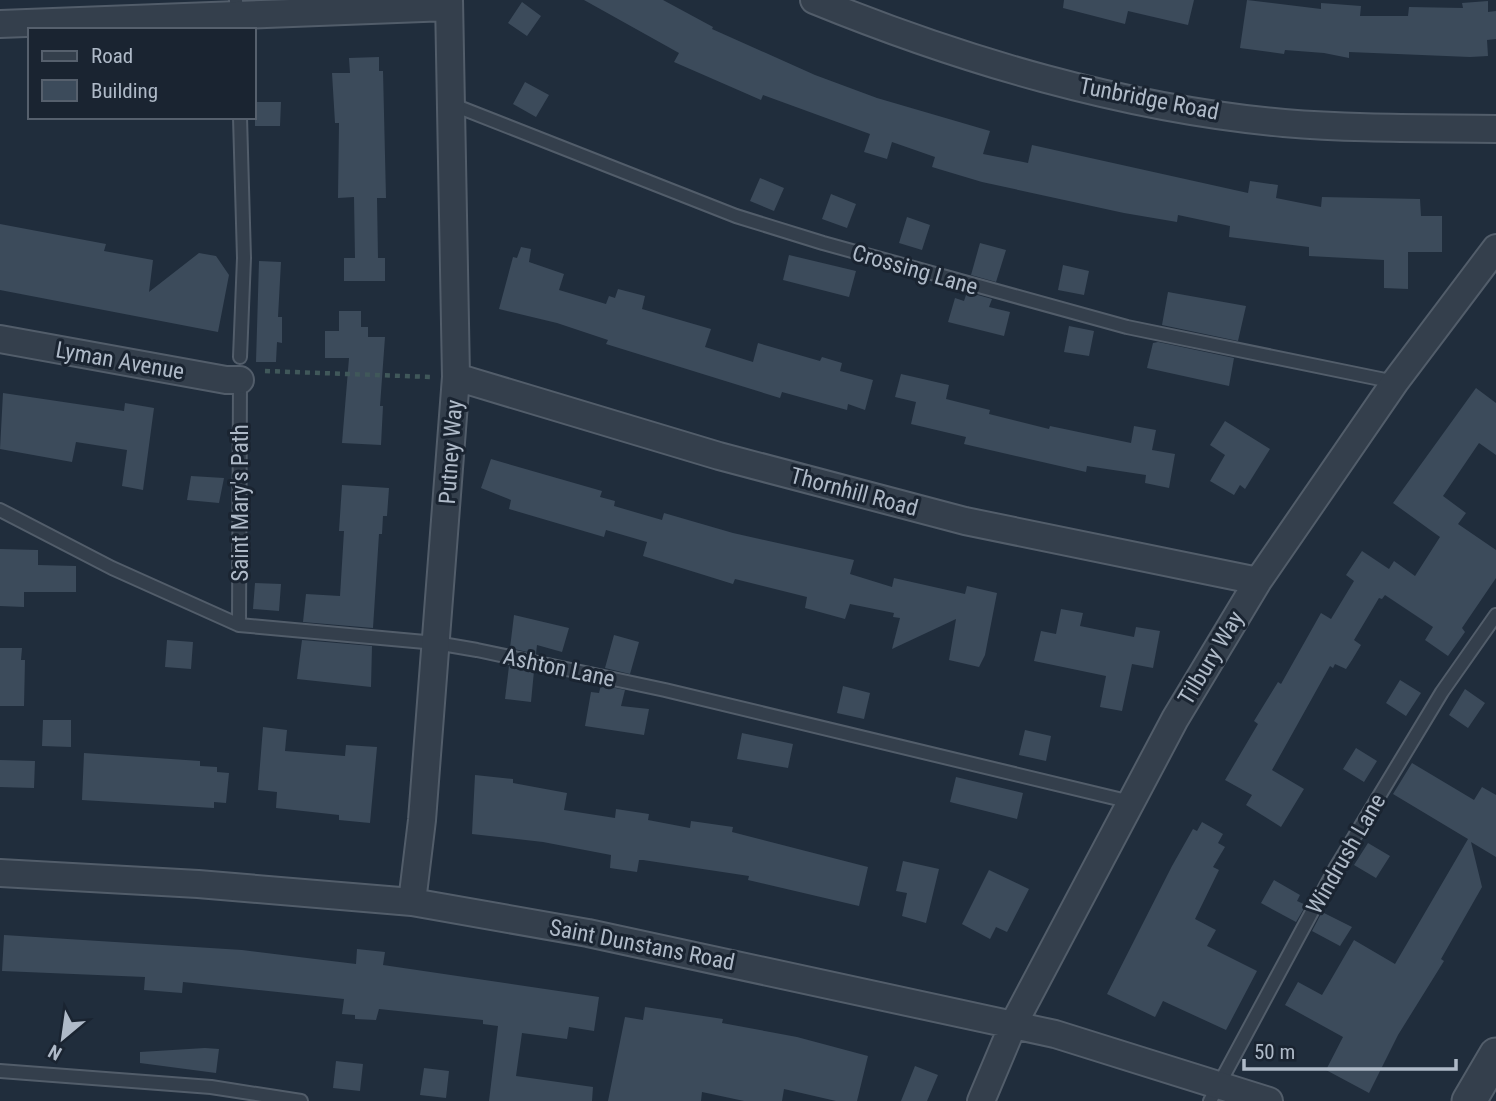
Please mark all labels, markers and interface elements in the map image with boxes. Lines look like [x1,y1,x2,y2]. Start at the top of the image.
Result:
legend [28,28,256,119]
text: Road [91,44,133,68]
street label: Tunbridge Road [1077,72,1221,126]
text: Building [91,79,158,103]
street label: Crossing Lane [849,239,981,301]
street label: Lyman Avenue [54,336,186,386]
street label: Putney Way [434,398,468,505]
street label: Saint Mary's Path [227,424,254,582]
street label: Thornhill Road [787,462,921,522]
street label: Tilbury Way [1172,606,1250,710]
street label: Ashton Lane [501,643,617,693]
street label: Windrush Lane [1301,789,1391,919]
street label: Saint Dunstans Road [547,914,737,976]
north arrow [28,1003,98,1073]
scale bar [1244,1028,1456,1072]
text: N [44,1040,66,1065]
text: 50 m [1254,1040,1295,1064]

